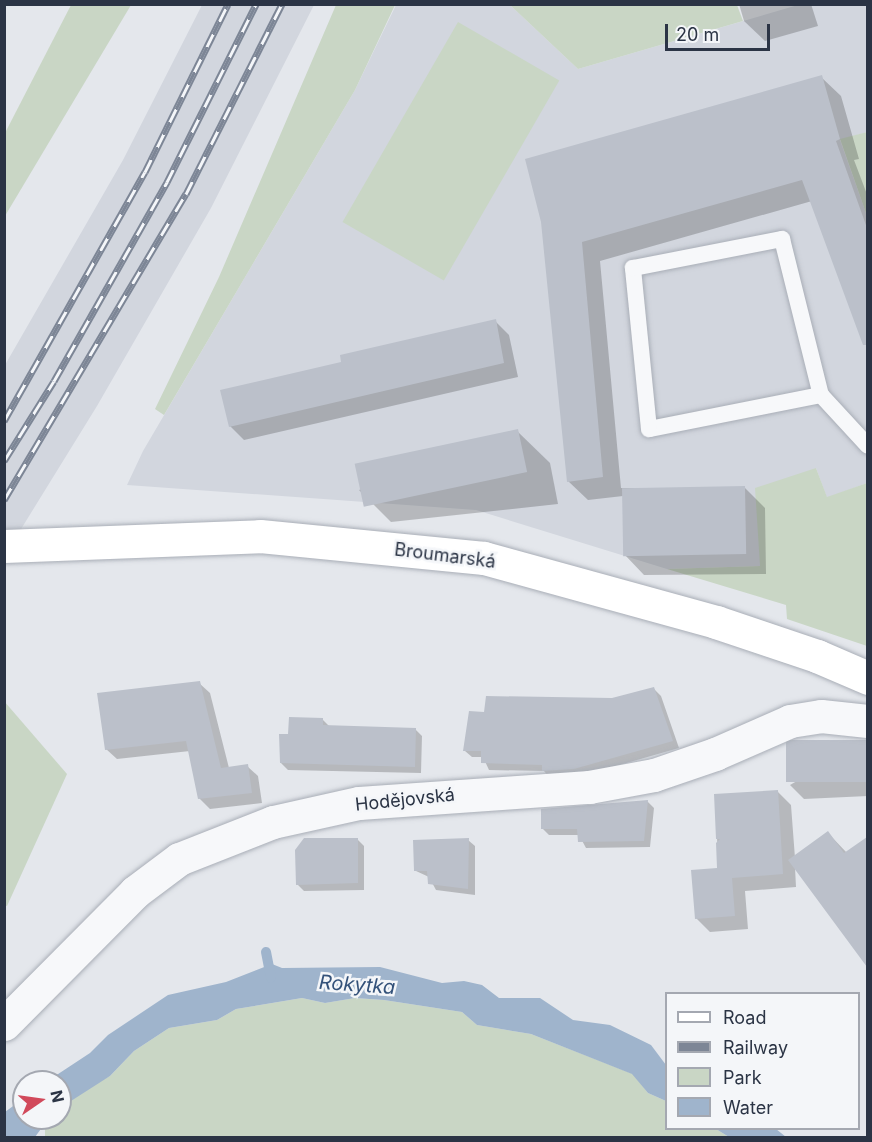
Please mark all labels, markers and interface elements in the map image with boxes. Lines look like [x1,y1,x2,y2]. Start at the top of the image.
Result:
scale bar [668,12,773,50]
text: 20 m [676,24,719,45]
street label: Broumarská [393,539,497,573]
street label: Hodějovská [354,784,456,816]
water label: Rokytka [318,970,396,1000]
legend [665,992,860,1130]
text: Road [723,1007,766,1028]
text: Railway [723,1037,788,1058]
text: Park [723,1067,762,1088]
north arrow [12,1070,72,1130]
text: N [46,1088,69,1105]
text: Water [723,1097,773,1118]

